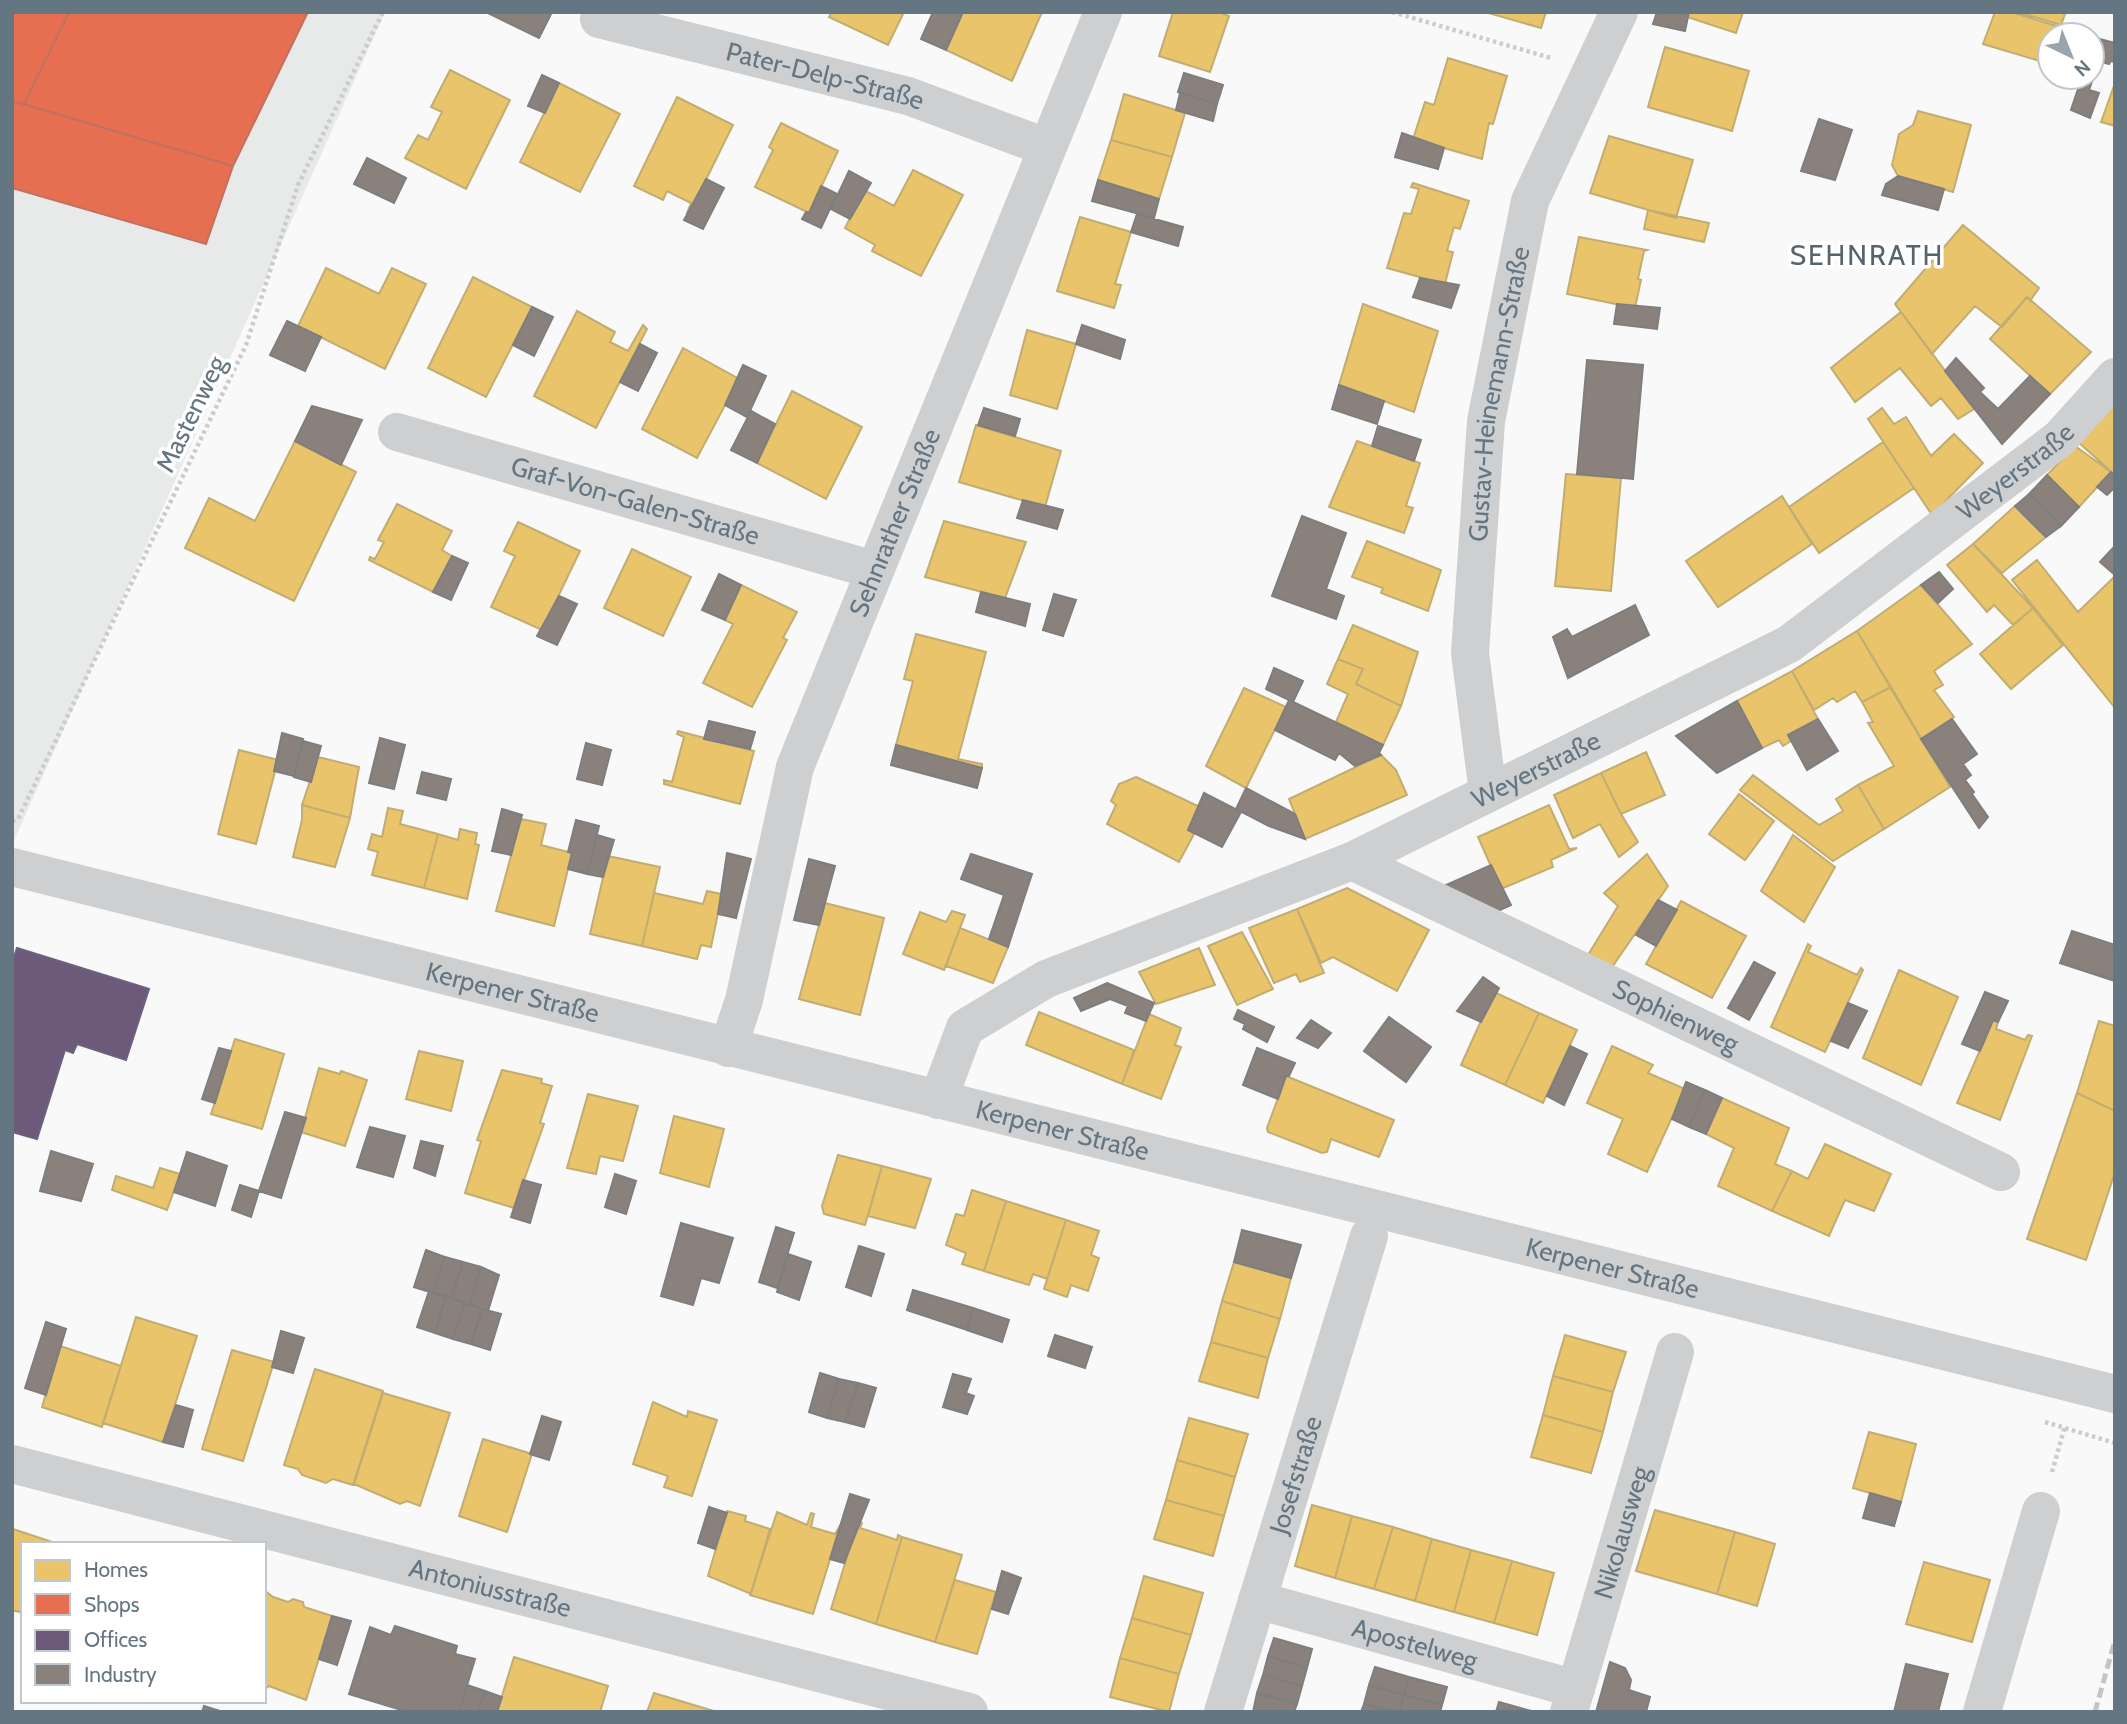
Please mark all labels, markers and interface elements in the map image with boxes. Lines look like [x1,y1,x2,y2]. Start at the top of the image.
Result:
north arrow [2036,21,2106,91]
street label: Pater-Delp-Straße [723,35,929,117]
text: N [2069,55,2095,81]
district label: SEHNRATH [1790,238,1944,272]
street label: Gustav-Heinemann-Straße [1462,244,1536,543]
street label: Mastenweg [149,350,233,477]
street label: Weyerstraße [1950,417,2081,527]
street label: Sehnrather Straße [842,424,947,621]
street label: Graf-Von-Galen-Straße [507,450,763,552]
street label: Weyerstraße [1466,724,1606,815]
street label: Kerpener Straße [423,955,602,1030]
street label: Sophienweg [1607,972,1745,1060]
street label: Kerpener Straße [973,1093,1152,1167]
street label: Kerpener Straße [1523,1231,1702,1305]
street label: Josefstraße [1262,1412,1329,1539]
street label: Nikolausweg [1587,1461,1657,1603]
legend [21,1542,266,1703]
street label: Antoniusstraße [406,1552,575,1624]
text: Homes [84,1557,148,1582]
text: Shops [84,1592,140,1617]
street label: Apostelweg [1349,1611,1482,1677]
text: Offices [84,1627,148,1652]
text: Industry [84,1662,157,1687]

